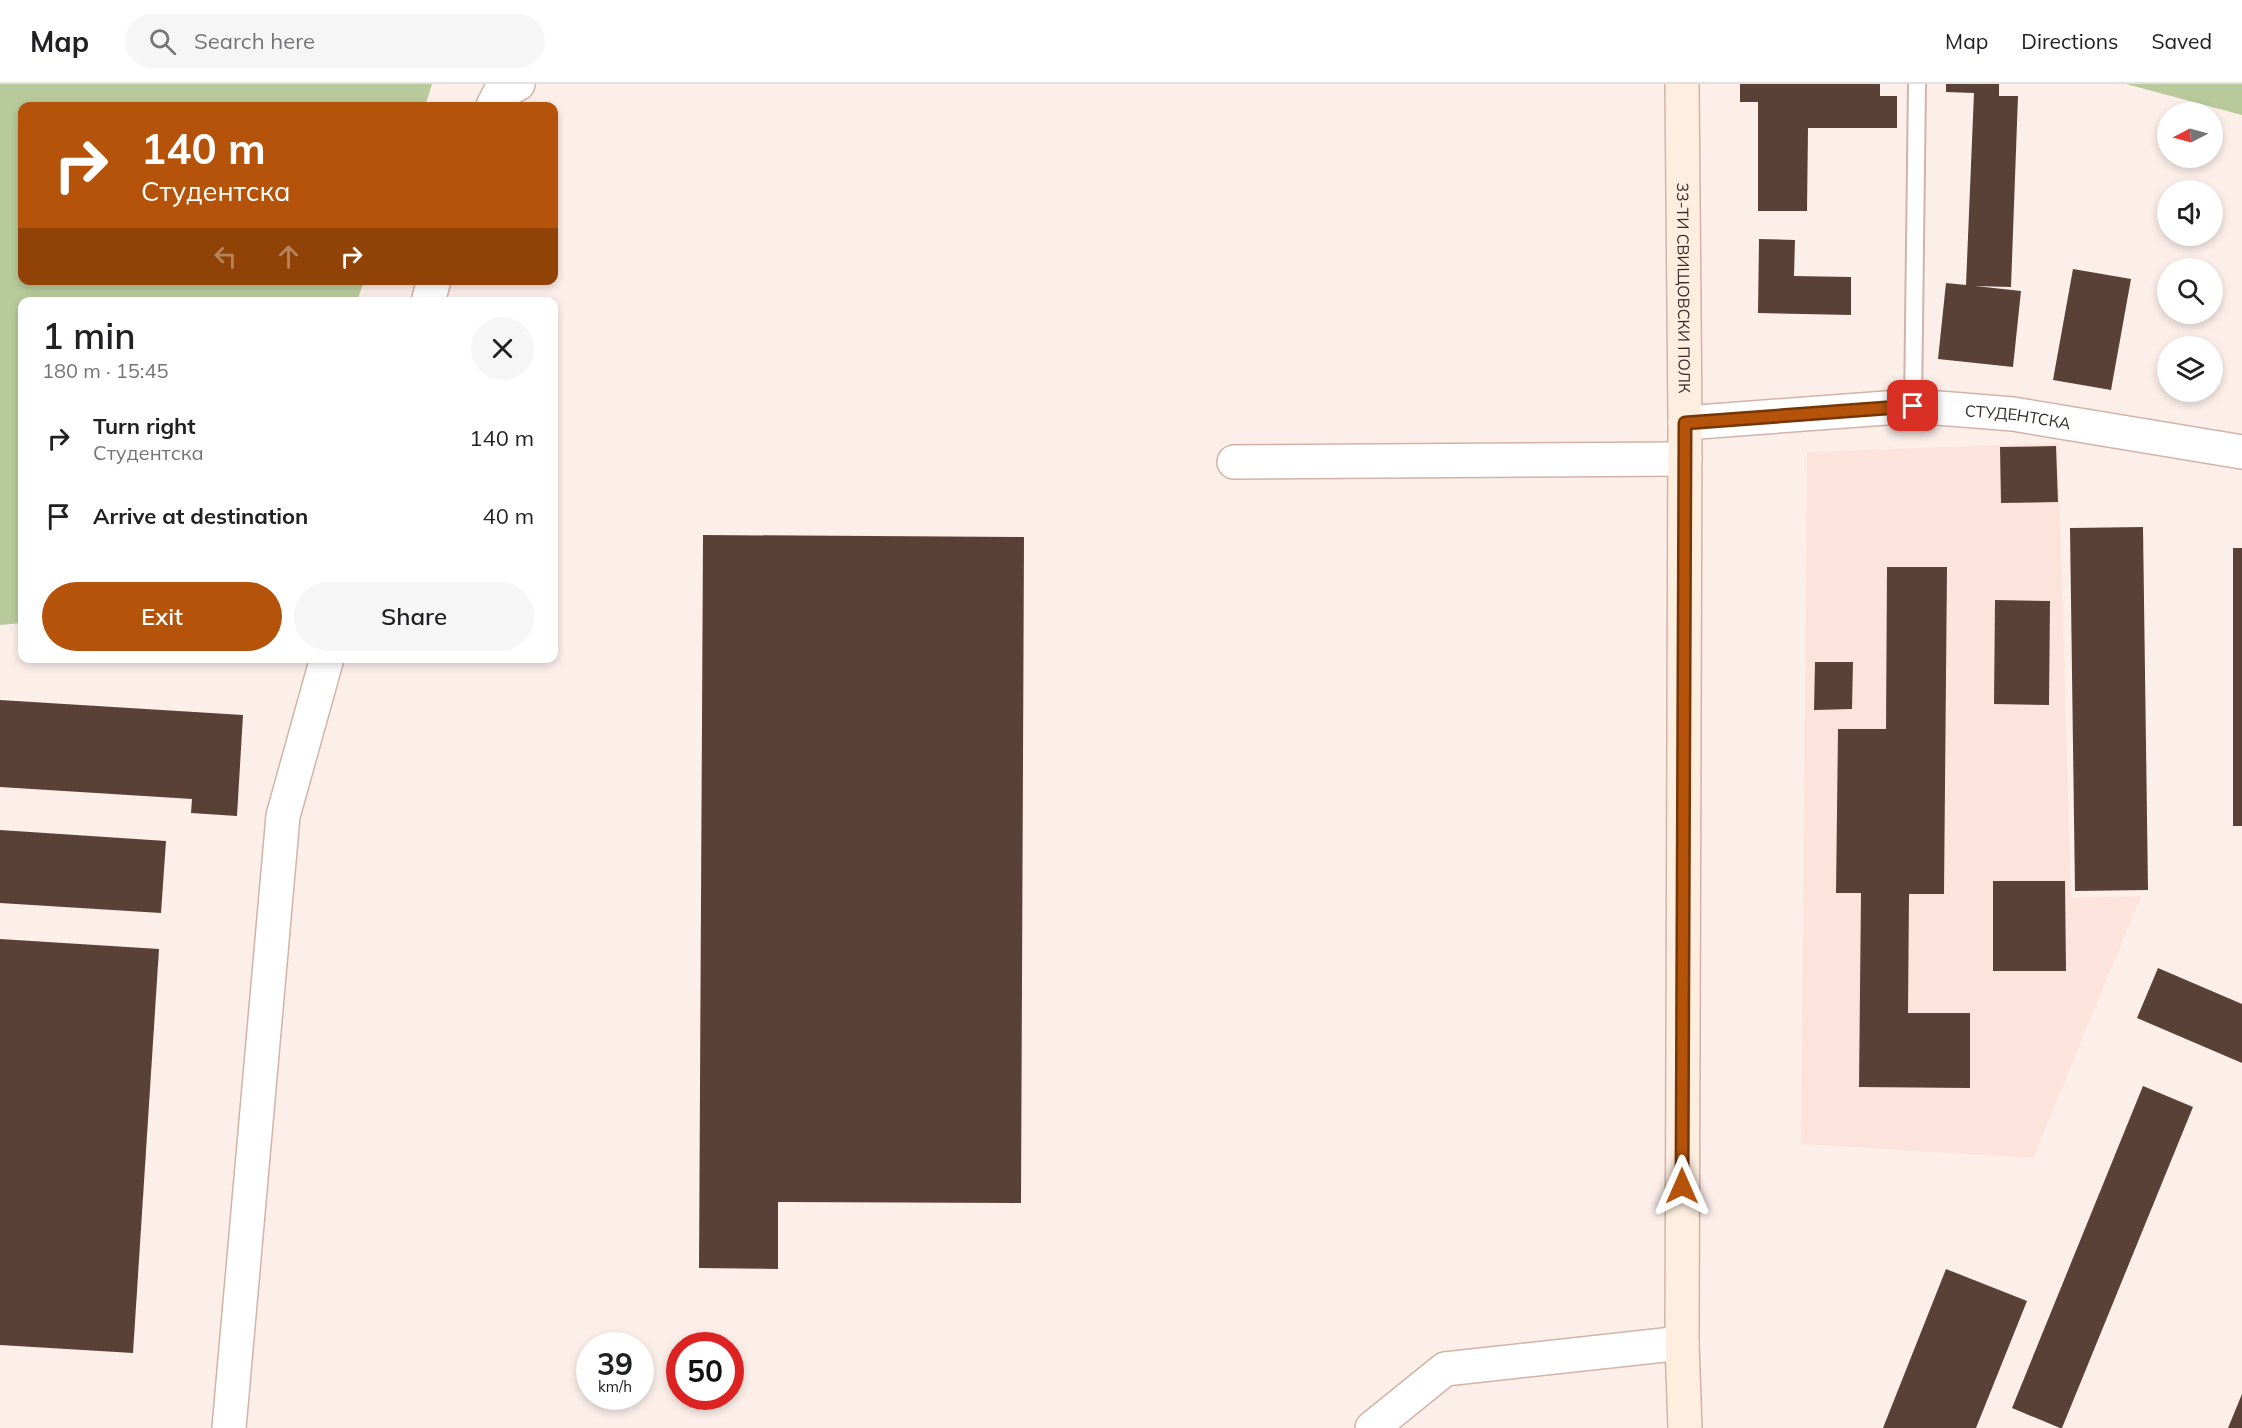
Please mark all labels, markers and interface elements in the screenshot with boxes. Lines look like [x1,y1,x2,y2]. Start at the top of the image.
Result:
search box [125,14,545,68]
text: Map [30,24,89,59]
icon: search [146,25,179,58]
text: Search here [194,27,315,55]
text: Map [1945,28,1988,54]
text: Directions [2021,28,2118,54]
text: Saved [2151,28,2212,54]
north arrow [2157,102,2223,168]
map controls [2157,102,2223,402]
text: 140 m [141,122,266,175]
icon: right [42,126,120,204]
text: Студентска [141,174,290,208]
button: sound [2157,180,2223,246]
street label: 33-ТИ СВИЩОВСКИ ПОЛК [1673,182,1695,394]
icon: left [209,240,242,273]
icon: ahead [272,240,305,273]
icon: right [335,240,368,273]
button: search [2157,258,2223,324]
text: 1 min [42,313,136,358]
button: close [471,317,534,380]
button: layers [2157,336,2223,402]
text: 180 m · 15:45 [42,358,168,383]
pin [1887,380,1938,431]
icon: arrive [1896,389,1929,422]
street label: СТУДЕНТСКА [1964,400,2072,433]
text: Turn right [93,412,196,440]
icon: right [42,422,75,455]
text: 140 m [469,424,534,452]
text: Студентска [93,440,204,465]
icon: arrive [42,500,75,533]
text: Arrive at destination [93,502,308,530]
text: 40 m [483,502,534,530]
button: Exit [42,582,282,651]
button: Share [294,582,534,651]
position arrow [1650,1154,1714,1218]
speed limit sign: 50 [666,1332,744,1410]
text: 39 [597,1345,633,1383]
text: km/h [598,1377,632,1396]

